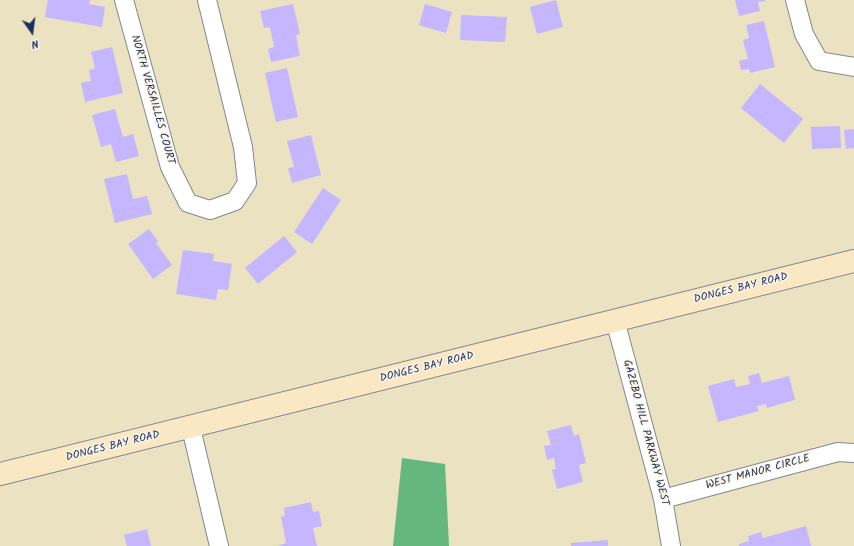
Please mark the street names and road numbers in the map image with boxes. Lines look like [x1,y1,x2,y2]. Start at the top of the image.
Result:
street label: NORTH VERSAILLES COURT [127,34,177,166]
street label: DONGES BAY ROAD [693,271,789,307]
street label: DONGES BAY ROAD [379,350,475,386]
street label: GAZEBO HILL PARKWAY WEST [619,359,671,507]
street label: DONGES BAY ROAD [65,429,161,465]
street label: WEST MANOR CIRCLE [705,453,811,493]

